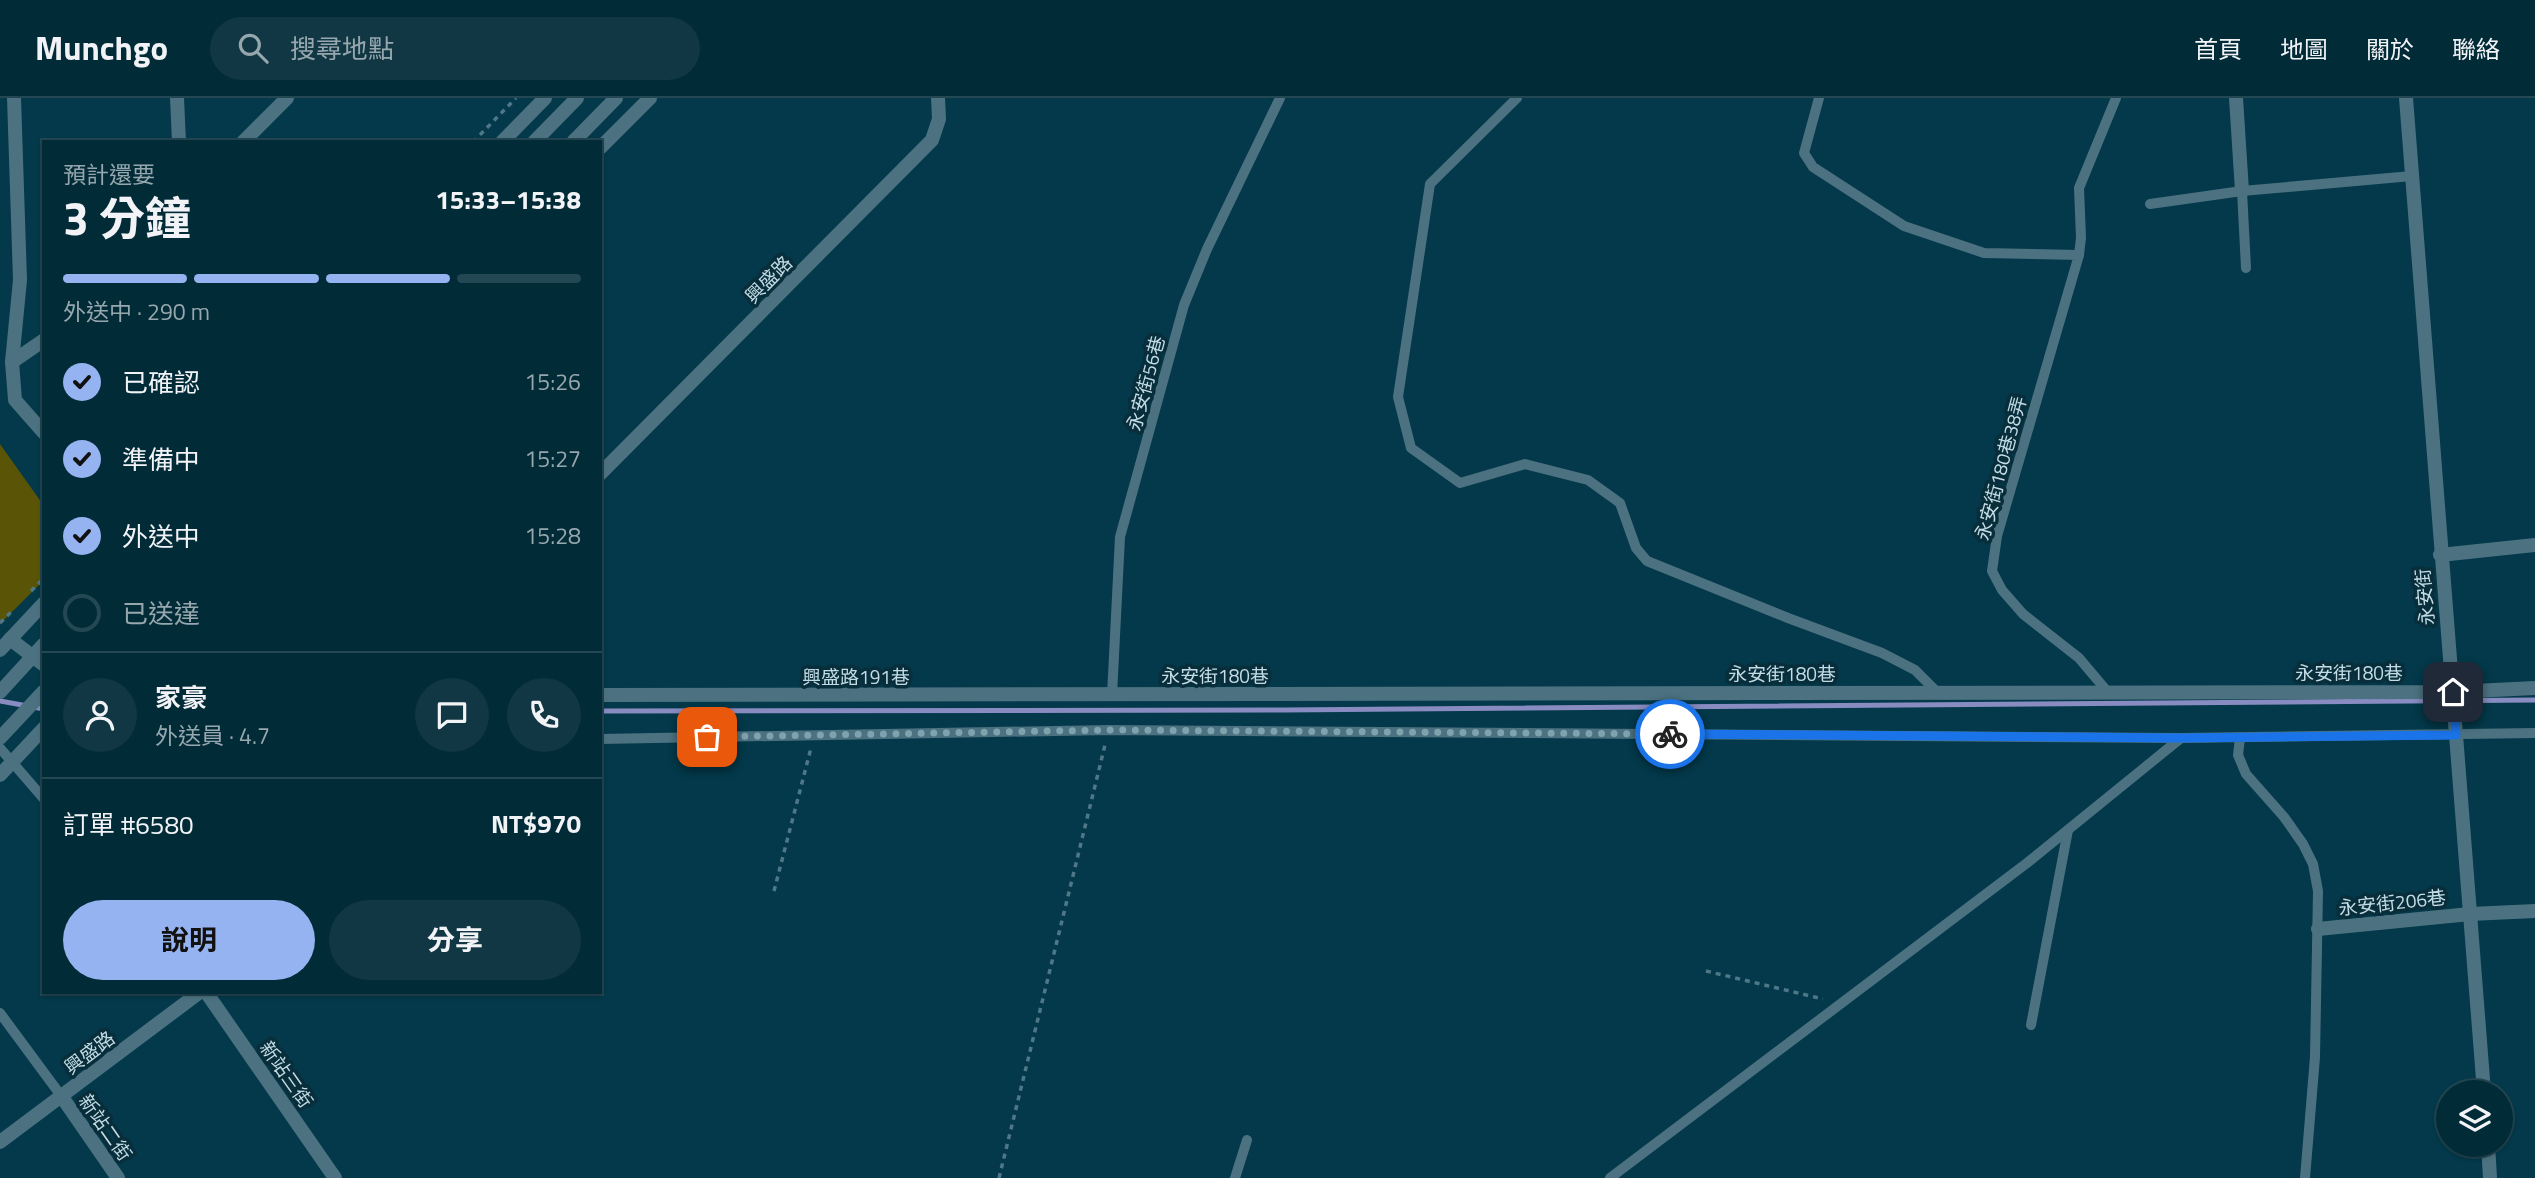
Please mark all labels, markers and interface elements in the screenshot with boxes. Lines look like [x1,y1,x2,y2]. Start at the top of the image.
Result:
search box [210,17,700,80]
text: Munchgo [35,23,168,73]
icon: search [234,29,272,67]
text: 搜尋地點 [290,29,394,68]
text: 首頁 [2194,31,2242,67]
text: 地圖 [2280,31,2328,67]
text: 關於 [2366,31,2414,67]
text: 聯絡 [2452,31,2500,67]
text: 預計還要 [63,157,155,192]
text: 15:33–15:38 [435,180,581,219]
text: 3 分鐘 [63,183,191,253]
street label: 興盛路 [738,249,798,309]
text: 外送中 · 290 m [63,294,210,329]
street label: 永安街56巷 [1118,332,1172,434]
icon: check [63,363,101,401]
text: 已確認 [122,363,200,402]
text: 15:26 [524,364,581,399]
street label: 永安街180巷38弄 [1967,393,2033,543]
icon: check [63,440,101,478]
text: 準備中 [122,440,200,479]
text: 15:27 [524,441,581,476]
icon: check [63,517,101,555]
text: 外送中 [122,517,200,556]
text: 15:28 [524,518,581,553]
street label: 永安街 [2407,567,2441,627]
text: 已送達 [122,594,200,633]
street label: 永安街180巷 [2295,658,2403,687]
street label: 永安街180巷 [1728,659,1836,688]
street label: 永安街180巷 [1161,661,1269,690]
street label: 興盛路191巷 [802,662,910,691]
pin [2423,662,2483,722]
icon: home [2434,673,2472,711]
button: person [63,678,137,752]
text: 家豪 [155,678,207,717]
button: chat [415,678,489,752]
button: phone [507,678,581,752]
courier [1635,699,1705,769]
pin [677,707,737,767]
icon: bike [1651,715,1689,753]
text: 外送員 · 4.7 [155,718,270,753]
icon: bag [688,718,726,756]
text: NT$970 [491,804,581,843]
text: 訂單 #6580 [63,805,194,844]
street label: 永安街206巷 [2337,882,2447,922]
button: 說明 [63,900,315,980]
button: 分享 [329,900,581,980]
street label: 興盛路 [58,1023,120,1081]
street label: 新站三街 [253,1035,321,1113]
map controls [2436,1080,2513,1157]
button: layers [2436,1080,2513,1157]
street label: 新站二街 [72,1088,140,1166]

